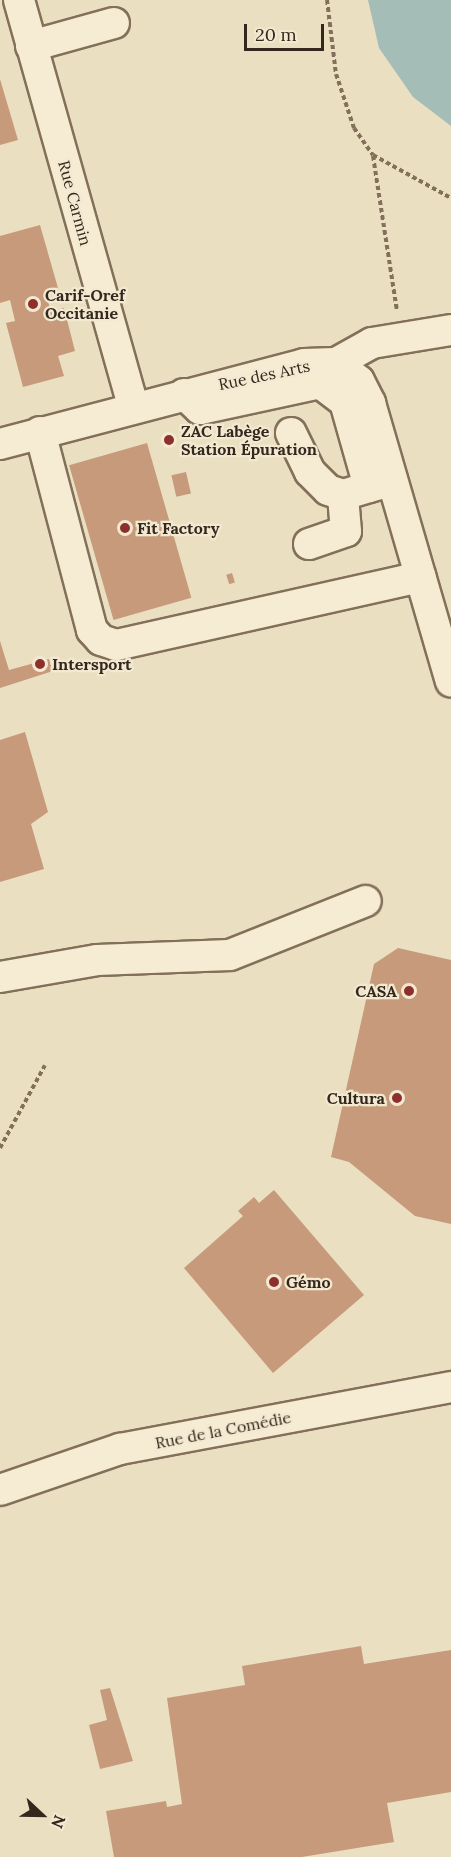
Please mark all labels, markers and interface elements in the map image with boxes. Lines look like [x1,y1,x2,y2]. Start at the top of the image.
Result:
scale bar [247,12,326,50]
text: 20 m [255,23,297,46]
street label: Rue Carmin [54,158,96,248]
place label: Carif-Oref Occitanie [45,285,125,323]
marker: Carif-Oref Occitanie [26,297,40,311]
street label: Rue des Arts [217,356,311,394]
place label: ZAC Labège Station Épuration [181,421,317,459]
marker: ZAC Labège Station Épuration [162,433,176,447]
place label: Fit Factory [137,518,219,538]
marker: Fit Factory [118,521,132,535]
place label: Intersport [52,654,132,674]
marker: Intersport [33,657,47,671]
place label: CASA [355,981,397,1001]
marker: CASA [402,984,416,998]
place label: Cultura [327,1088,385,1108]
marker: Cultura [390,1091,404,1105]
place label: Gémo [286,1272,330,1292]
marker: Gémo [267,1275,281,1289]
street label: Rue de la Comédie [153,1407,293,1453]
north arrow [12,1785,72,1845]
text: N [47,1812,70,1831]

